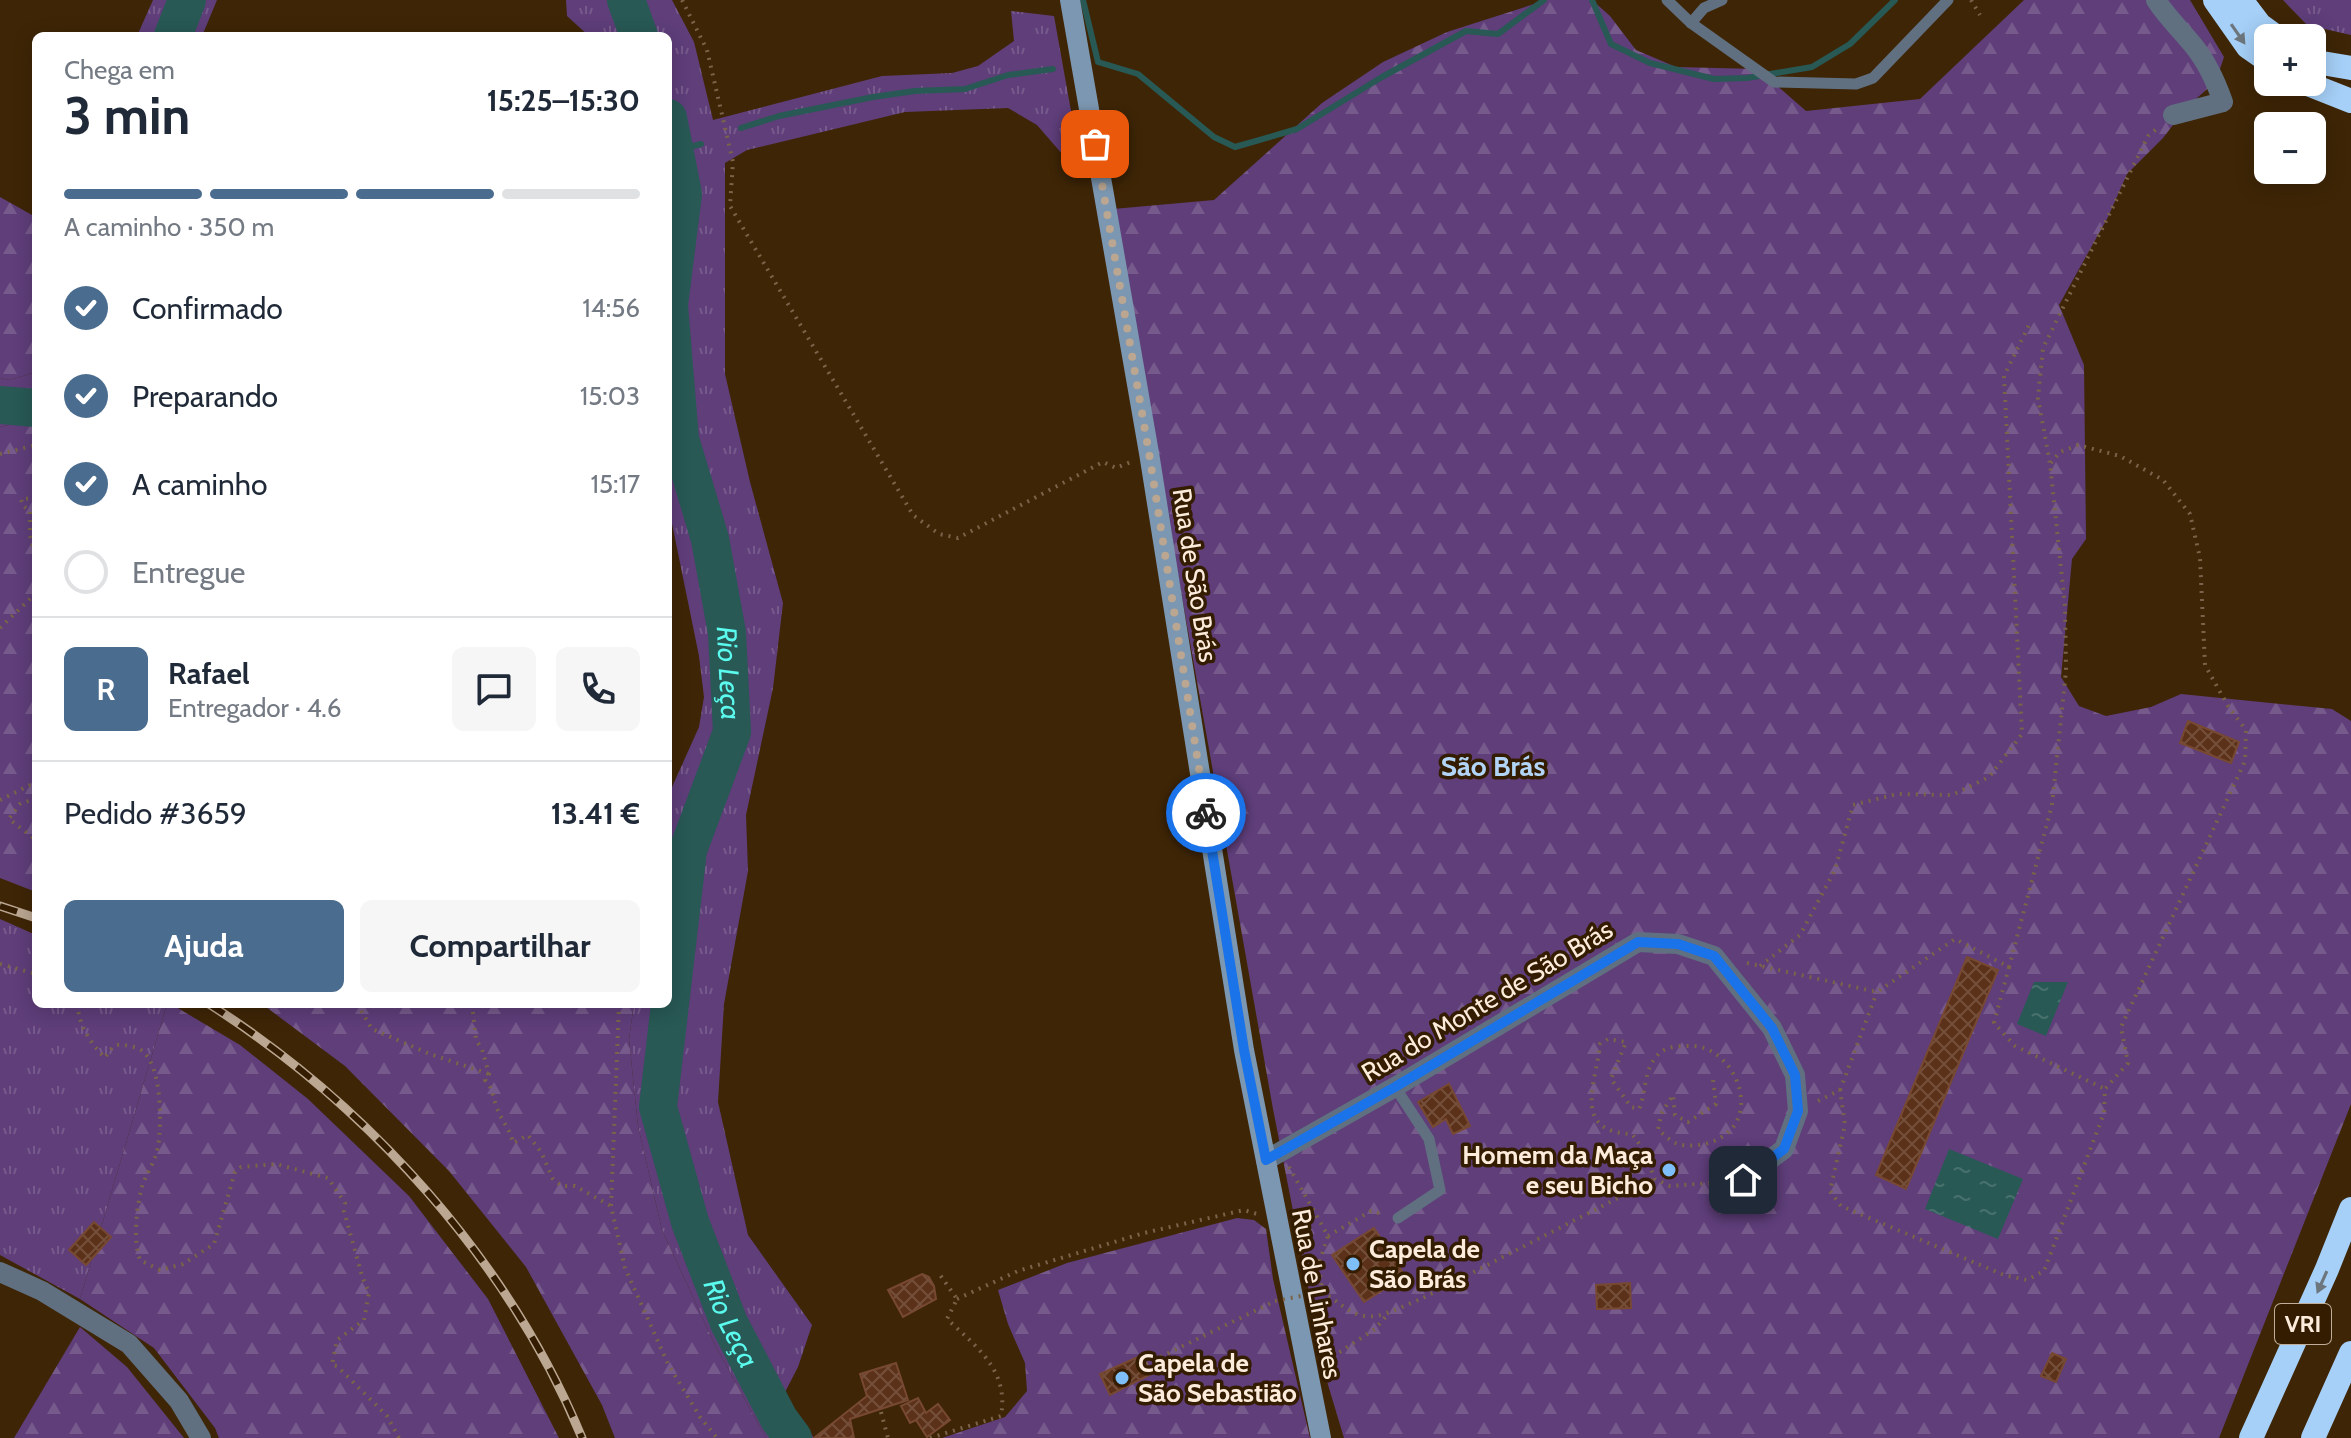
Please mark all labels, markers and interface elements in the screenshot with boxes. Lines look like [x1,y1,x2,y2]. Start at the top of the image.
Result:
one-way arrow [2230,23,2245,44]
map controls [2254,24,2326,184]
button: + [2254,24,2326,96]
text: Chega em [64,54,175,86]
text: 15:25–15:30 [487,82,640,119]
text: 3 min [64,84,190,147]
pin [1061,110,1129,178]
button: − [2254,112,2326,184]
icon: bag [1073,122,1117,166]
text: A caminho · 350 m [64,211,274,243]
icon: check [64,286,108,330]
text: Confirmado [132,290,283,327]
text: 14:56 [582,292,640,324]
icon: check [64,374,108,418]
text: Preparando [132,378,278,415]
text: 15:03 [580,380,640,412]
icon: check [64,462,108,506]
text: A caminho [132,466,267,503]
text: 15:17 [590,468,640,500]
street label: Rua de São Brás [1165,486,1225,664]
text: Entregue [132,554,245,591]
water label: Rio Leça [710,625,748,721]
button: chat [452,647,536,731]
button: phone [556,647,640,731]
text: Rafael [168,655,250,692]
text: R [97,671,115,708]
text: Entregador · 4.6 [168,692,342,724]
district label: São Brás [1441,749,1545,783]
courier [1166,773,1246,853]
icon: bike [1184,791,1228,835]
text: Pedido #3659 [64,795,247,832]
text: 13.41 € [551,795,640,832]
button: Ajuda [64,900,344,992]
button: Compartilhar [360,900,640,992]
street label: Rua do Monte de São Brás [1356,913,1619,1089]
place label: Homem da Maça e seu Bicho [1462,1139,1653,1201]
pin [1709,1146,1777,1214]
icon: home [1721,1158,1765,1202]
marker: Homem da Maça e seu Bicho [1660,1161,1678,1179]
street label: Rua de Linhares [1285,1206,1349,1382]
place label: Capela de São Brás [1369,1233,1480,1295]
marker: Capela de São Brás [1344,1255,1362,1273]
one-way arrow [2315,1270,2328,1293]
water label: Rio Leça [697,1274,766,1373]
road number: VRI [2275,1304,2331,1344]
place label: Capela de São Sebastião [1138,1347,1297,1409]
marker: Capela de São Sebastião [1113,1369,1131,1387]

